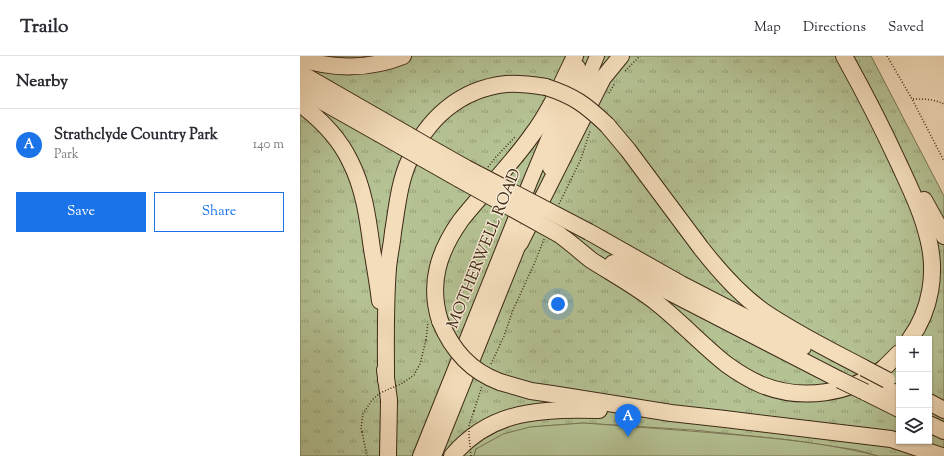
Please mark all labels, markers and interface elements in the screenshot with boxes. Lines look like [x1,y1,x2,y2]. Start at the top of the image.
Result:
text: Trailo [20,14,68,41]
text: Map [754,18,781,38]
text: Directions [803,18,866,38]
text: Saved [888,18,924,38]
text: Nearby [16,70,68,94]
text: Strathclyde Country Park [54,125,218,146]
text: A [24,136,34,154]
text: 140 m [253,136,284,154]
text: Park [54,146,79,164]
street label: MOTHERWELL ROAD [442,165,528,333]
button: Save [16,192,146,232]
button: Share [154,192,284,232]
your location [548,294,568,314]
map controls [896,336,932,444]
button: + [896,336,932,372]
button: − [896,372,932,408]
pin: A [615,404,641,437]
button: layers [896,408,932,444]

